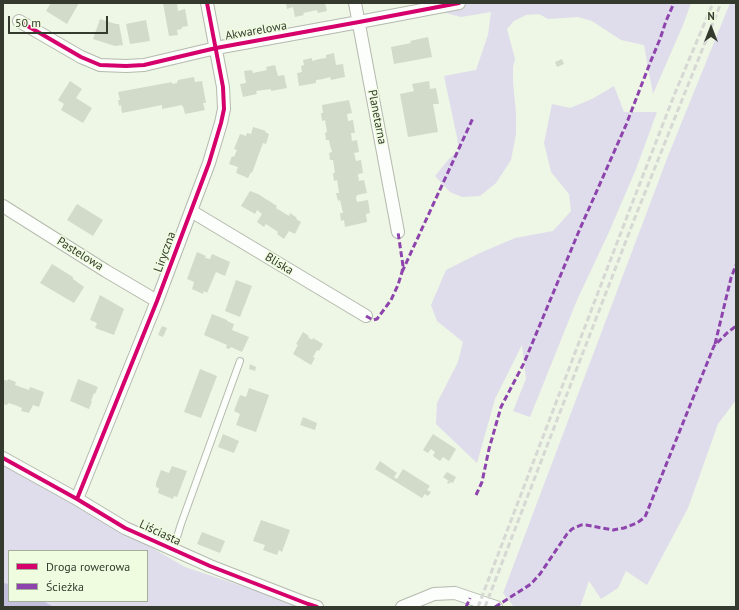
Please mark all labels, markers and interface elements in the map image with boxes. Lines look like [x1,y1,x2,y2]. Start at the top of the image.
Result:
scale bar [10,8,110,34]
north arrow [691,8,731,48]
text: N [707,9,715,23]
text: 50 m [15,15,41,30]
street label: Akwarelowa [224,19,288,43]
street label: Planetarna [365,88,389,146]
street label: Liryczna [151,230,179,274]
street label: Pastelowa [54,234,106,274]
street label: Bliska [262,250,296,278]
street label: Liściasta [137,517,183,549]
legend [8,550,148,602]
text: Droga rowerowa [46,559,130,574]
text: Ścieżka [46,579,84,594]

